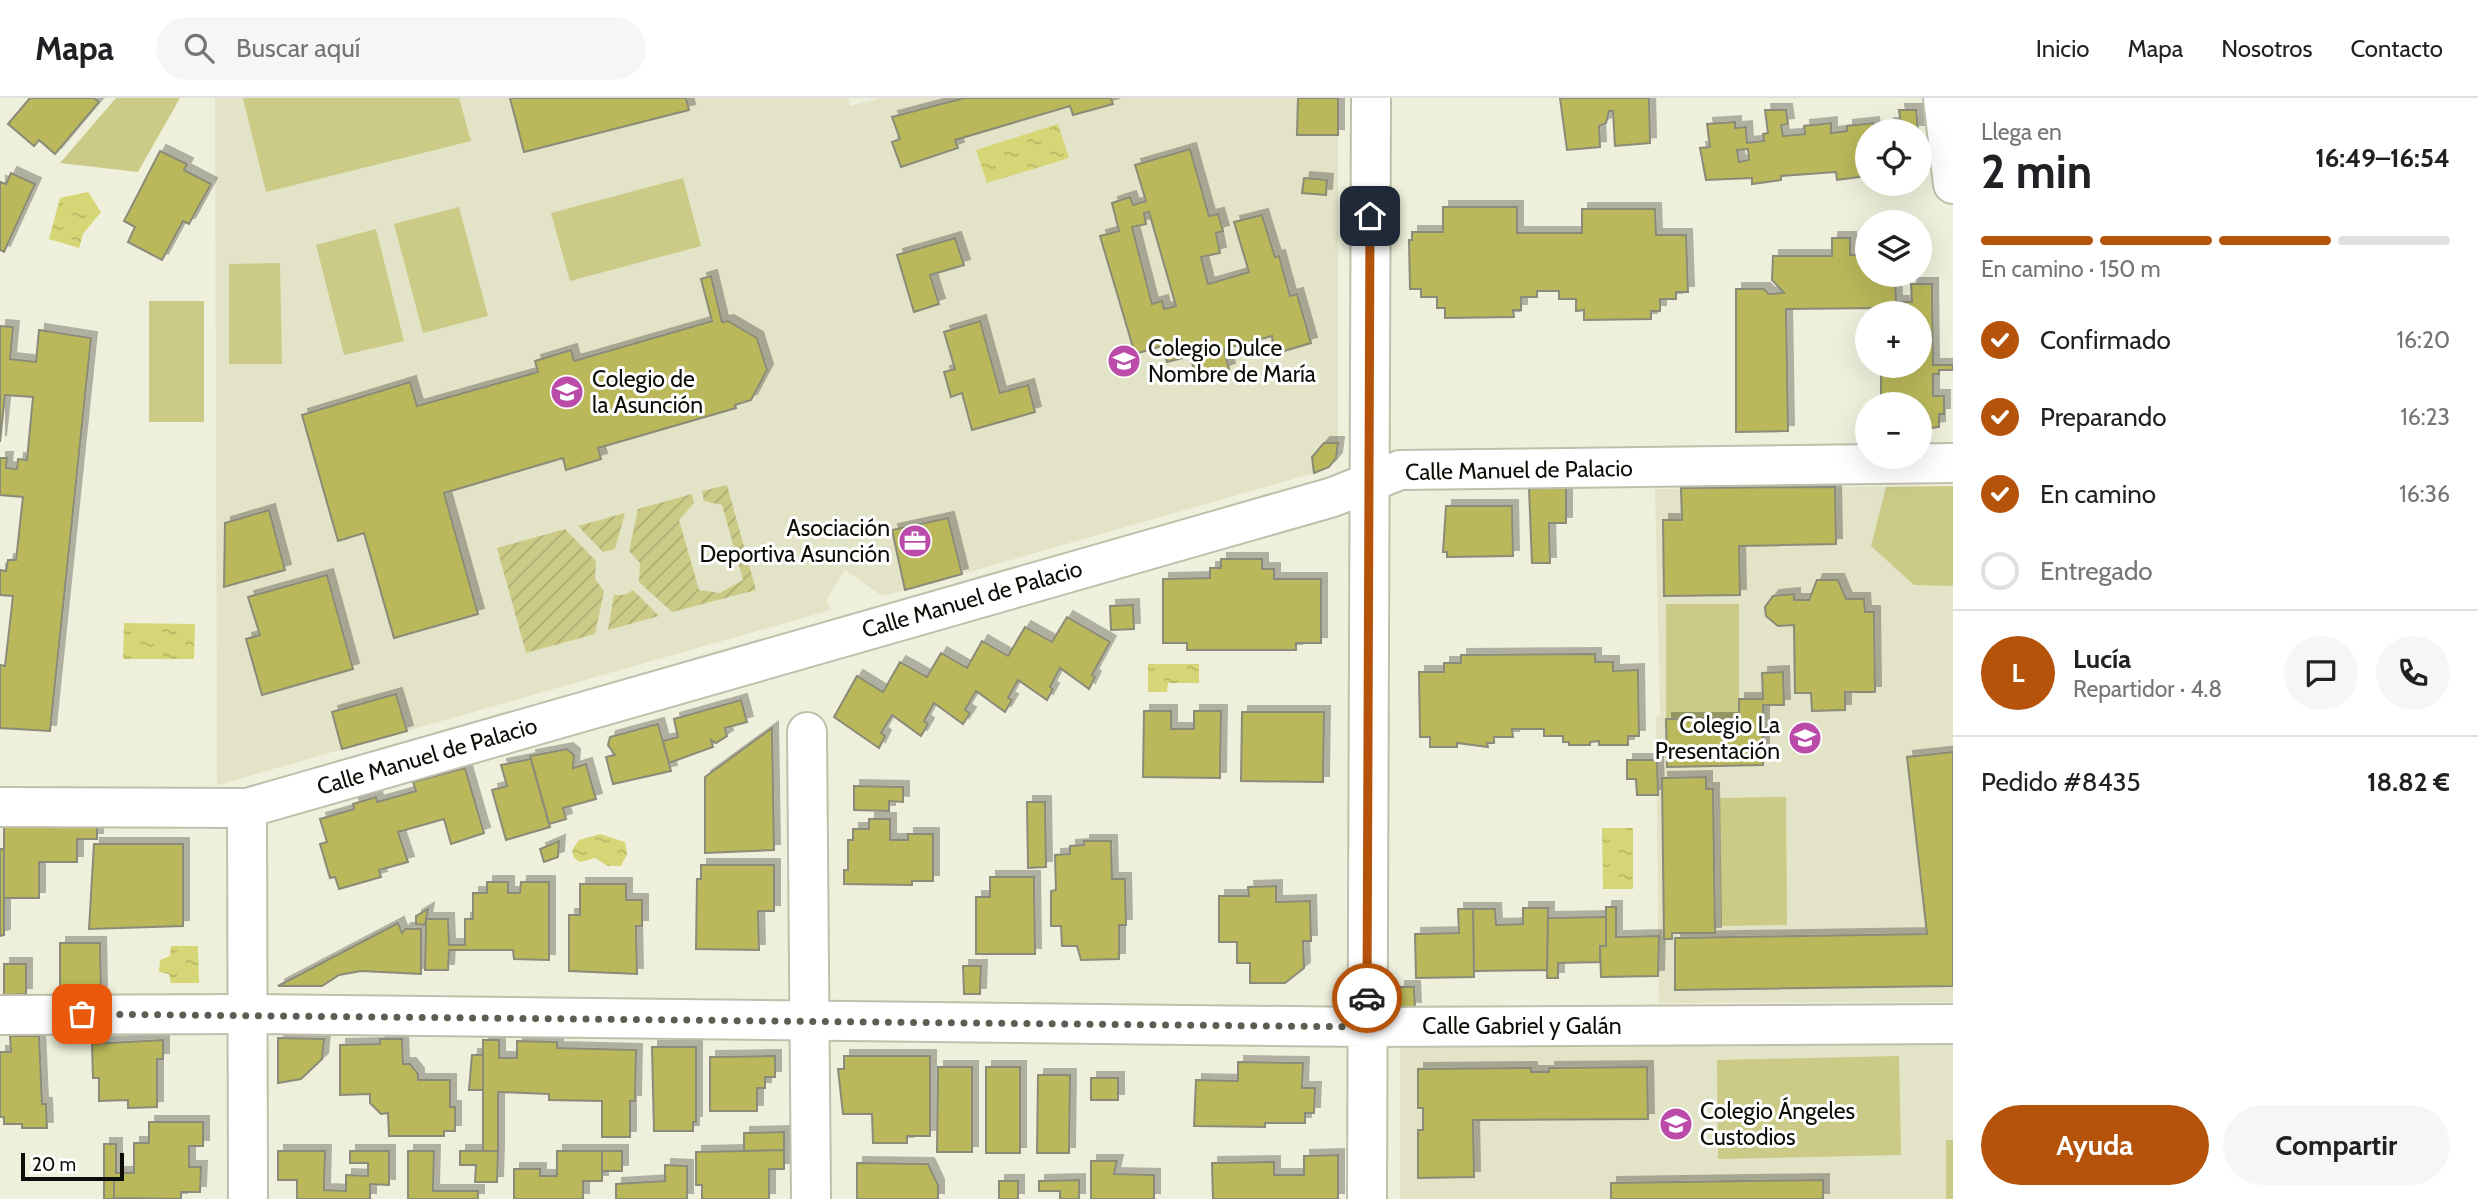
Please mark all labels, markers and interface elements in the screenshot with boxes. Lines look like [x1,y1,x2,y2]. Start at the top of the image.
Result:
search box [156,17,646,80]
text: Mapa [35,28,114,68]
icon: search [180,29,218,67]
text: Buscar aquí [236,32,360,64]
text: Inicio [2036,34,2089,63]
text: Mapa [2127,34,2183,63]
text: Nosotros [2221,34,2312,63]
text: Contacto [2350,34,2443,63]
text: Llega en [1981,118,2062,146]
map controls [1855,119,1932,469]
button: locate [1855,119,1932,196]
text: 16:49–16:54 [2315,142,2450,174]
text: 2 min [1981,144,2092,200]
pin [1340,186,1400,246]
icon: home [1351,197,1389,235]
button: layers [1855,210,1932,287]
text: En camino · 150 m [1981,255,2161,283]
button: + [1855,301,1932,378]
icon: check [1981,321,2019,359]
text: Confirmado [2040,324,2171,356]
text: 16:20 [2397,326,2450,354]
place label: Colegio Dulce Nombre de María [1148,334,1316,388]
school or university icon: Colegio Dulce Nombre de María [1105,342,1143,380]
place label: Colegio de la Asunción [592,365,703,419]
school or university icon: Colegio de la Asunción [548,373,586,411]
button: − [1855,392,1932,469]
icon: check [1981,398,2019,436]
text: Preparando [2040,401,2167,433]
text: 16:23 [2400,403,2450,431]
street label: Calle Manuel de Palacio [1405,454,1633,486]
icon: check [1981,475,2019,513]
text: En camino [2040,478,2156,510]
text: 16:36 [2399,480,2450,508]
place label: Asociación Deportiva Asunción [699,514,890,568]
office icon: Asociación Deportiva Asunción [896,522,934,560]
street label: Calle Manuel de Palacio [859,554,1085,644]
text: Entregado [2040,555,2153,587]
button: chat [2284,636,2358,710]
button: phone [2376,636,2450,710]
text: Lucía [2073,643,2131,675]
text: L [2011,657,2025,689]
text: Repartidor · 4.8 [2073,675,2222,703]
street label: Calle Manuel de Palacio [314,711,540,801]
place label: Colegio La Presentación [1655,711,1780,765]
school or university icon: Colegio La Presentación [1786,719,1824,757]
text: Pedido #8435 [1981,766,2141,798]
text: 18.82 € [2367,766,2450,798]
courier [1332,963,1402,1033]
icon: car [1348,979,1386,1017]
pin [52,984,112,1044]
icon: bag [63,995,101,1033]
street label: Calle Gabriel y Galán [1422,1012,1622,1040]
place label: Colegio Ángeles Custodios [1700,1096,1855,1151]
school or university icon: Colegio Ángeles Custodios [1657,1105,1695,1143]
button: Ayuda [1981,1105,2209,1185]
button: Compartir [2223,1105,2450,1185]
scale bar [21,1150,124,1182]
text: 20 m [32,1153,76,1176]

